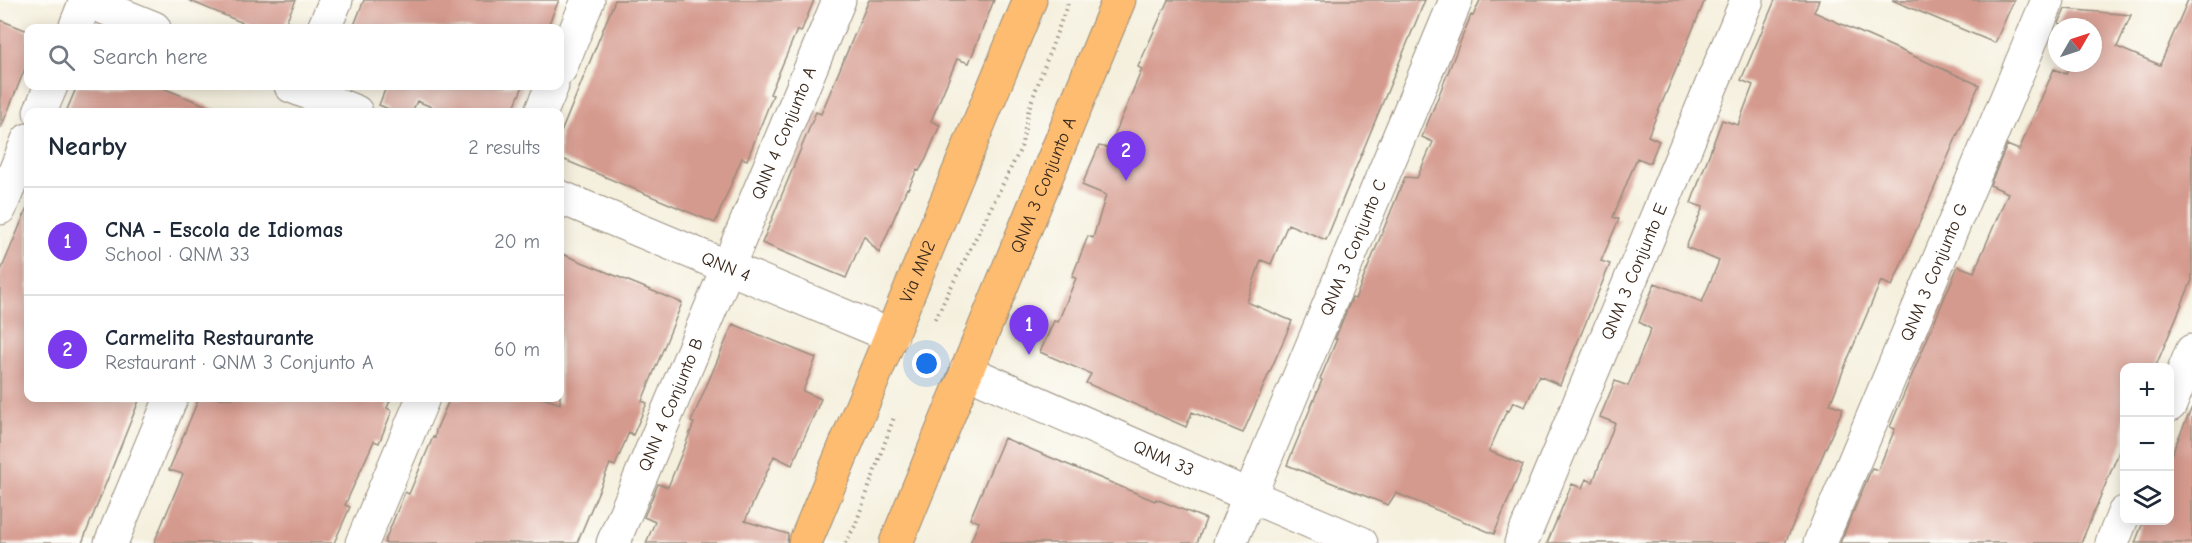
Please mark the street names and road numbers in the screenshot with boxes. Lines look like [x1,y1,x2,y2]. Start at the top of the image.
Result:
street label: QNN 4 Conjunto A [747,64,821,203]
street label: QNM 3 Conjunto A [1006,114,1080,256]
street label: QNM 3 Conjunto C [1315,176,1391,319]
street label: QNM 3 Conjunto E [1596,200,1672,343]
street label: QNM 3 Conjunto G [1896,200,1972,344]
street label: Via MN2 [895,237,940,306]
street label: QNN 4 [698,247,754,286]
street label: QNN 4 Conjunto B [634,335,708,474]
street label: QNM 33 [1130,436,1197,481]

